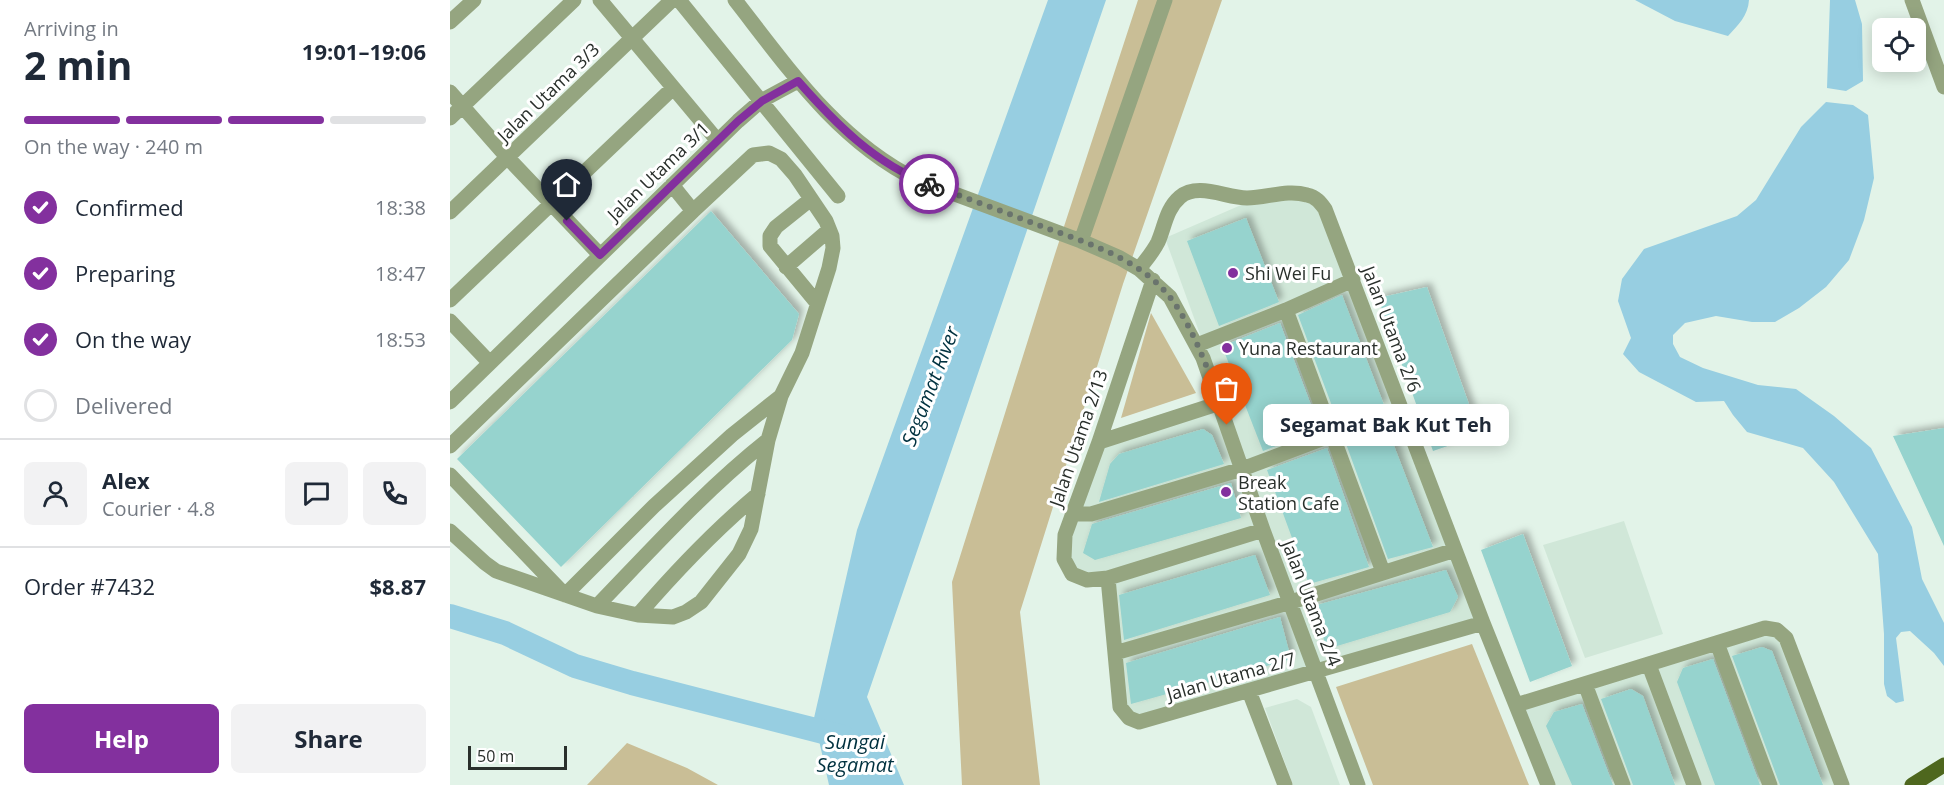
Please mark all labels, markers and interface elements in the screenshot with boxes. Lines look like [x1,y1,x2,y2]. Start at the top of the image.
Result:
text: Arriving in [24,15,119,42]
map controls [1872,18,1926,72]
button: locate [1872,18,1926,72]
text: 19:01–19:06 [302,36,426,66]
street label: Jalan Utama 3/3 [490,37,604,148]
text: 2 min [24,38,132,91]
street label: Jalan Utama 3/1 [600,116,714,227]
text: On the way · 240 m [24,133,203,160]
courier [899,154,959,214]
pin [541,159,592,221]
icon: home [550,168,583,201]
icon: bike [913,168,946,201]
icon: check [24,191,57,224]
text: Confirmed [75,192,184,222]
text: 18:38 [375,194,426,221]
icon: check [24,257,57,290]
text: Preparing [75,258,175,288]
text: 18:47 [375,260,426,287]
place label: Shi Wei Fu [1245,261,1331,285]
street label: Jalan Utama 2/6 [1356,261,1427,395]
marker: Shi Wei Fu [1226,266,1240,280]
water label: Segamat River [895,321,966,450]
icon: check [24,323,57,356]
text: On the way [75,324,191,354]
text: 18:53 [375,326,426,353]
place label: Yuna Restaurant [1239,336,1378,360]
marker: Yuna Restaurant [1220,341,1234,355]
pin [1201,363,1252,425]
street label: Jalan Utama 2/13 [1043,366,1113,512]
icon: bag [1210,372,1243,405]
text: Delivered [75,390,173,420]
callout: Segamat Bak Kut Teh [1263,404,1509,446]
text: Segamat Bak Kut Teh [1280,411,1492,438]
button: person [24,462,87,525]
button: chat [285,462,348,525]
button: phone [363,462,426,525]
text: Alex [102,465,150,495]
place label: Break Station Cafe [1238,470,1339,515]
marker: Break Station Cafe [1219,485,1233,499]
text: Courier · 4.8 [102,495,215,522]
street label: Jalan Utama 2/4 [1276,535,1347,669]
text: Order #7432 [24,571,155,601]
text: $8.87 [369,571,426,601]
street label: Jalan Utama 2/7 [1162,646,1298,706]
button: Help [24,704,219,773]
button: Share [231,704,426,773]
water label: Sungai Segamat [816,728,895,778]
scale bar [468,743,567,770]
text: 50 m [477,745,514,767]

